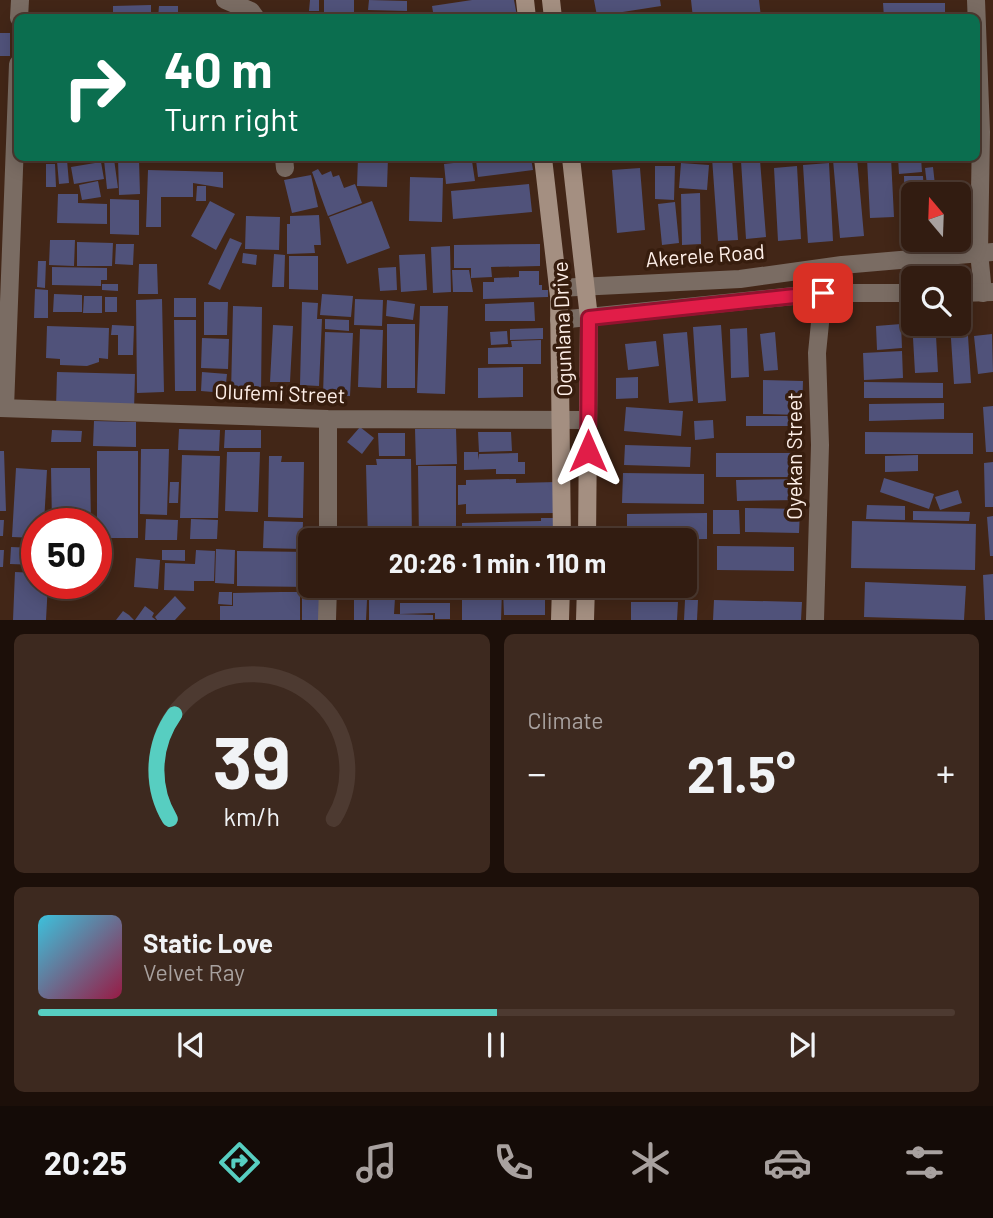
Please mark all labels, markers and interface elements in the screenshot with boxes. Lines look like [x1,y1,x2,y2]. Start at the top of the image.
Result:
text: 40 m [164,39,272,98]
icon: right [49,42,140,133]
text: Turn right [164,99,299,137]
north arrow [901,182,971,252]
map controls [901,182,971,336]
street label: Akerele Road [644,238,765,271]
street label: Ogunlana Drive [547,261,576,397]
pin [793,263,853,323]
button: search [901,266,971,336]
icon: arrive [804,274,842,312]
street label: Olufemi Street [214,378,346,407]
street label: Oyekan Street [781,392,806,520]
position arrow [551,414,625,488]
speed limit sign: 50 [21,508,112,599]
text: 20:26 · 1 min · 110 m [389,547,606,578]
text: Climate [528,706,604,734]
text: 39 [213,717,291,805]
text: 21.5° [687,741,796,803]
text: − [528,749,547,795]
text: + [936,749,955,795]
text: km/h [223,801,280,831]
text: Static Love [143,927,273,958]
text: Velvet Ray [143,958,245,986]
icon: previous [172,1026,210,1064]
icon: pause [477,1026,515,1064]
icon: next [783,1026,821,1064]
icon: directions [215,1138,264,1187]
icon: music [352,1138,401,1187]
icon: phone [489,1138,538,1187]
icon: climate [626,1138,675,1187]
icon: car [763,1138,812,1187]
icon: filters [900,1138,949,1187]
text: 20:25 [44,1143,127,1181]

